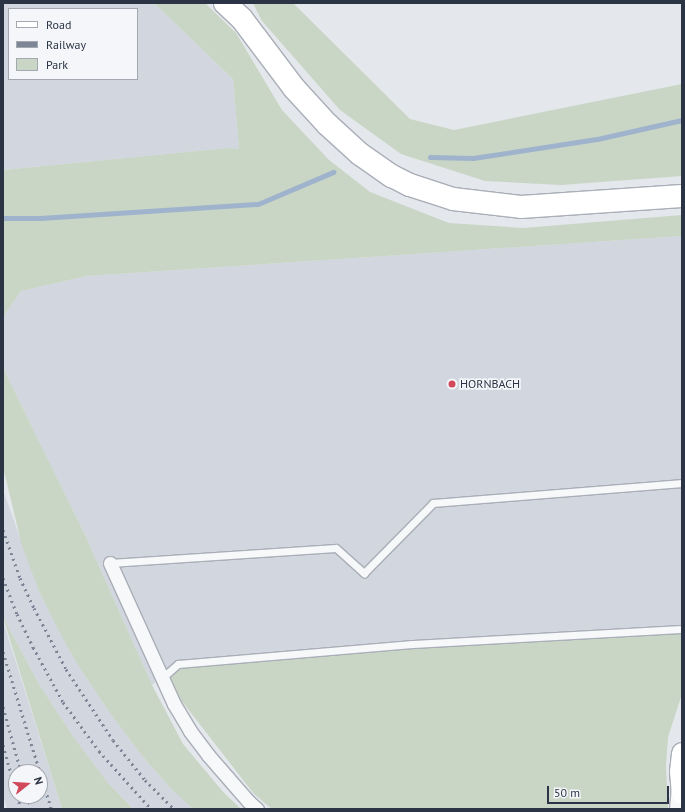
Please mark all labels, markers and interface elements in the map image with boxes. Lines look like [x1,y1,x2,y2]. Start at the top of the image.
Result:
legend [8,8,138,80]
text: Road [46,17,71,32]
text: Railway [46,37,86,52]
text: Park [46,57,68,72]
place label: HORNBACH [460,377,520,391]
marker: HORNBACH [447,379,457,389]
north arrow [8,764,48,804]
text: N [31,775,46,786]
scale bar [549,778,671,804]
text: 50 m [554,785,580,800]

